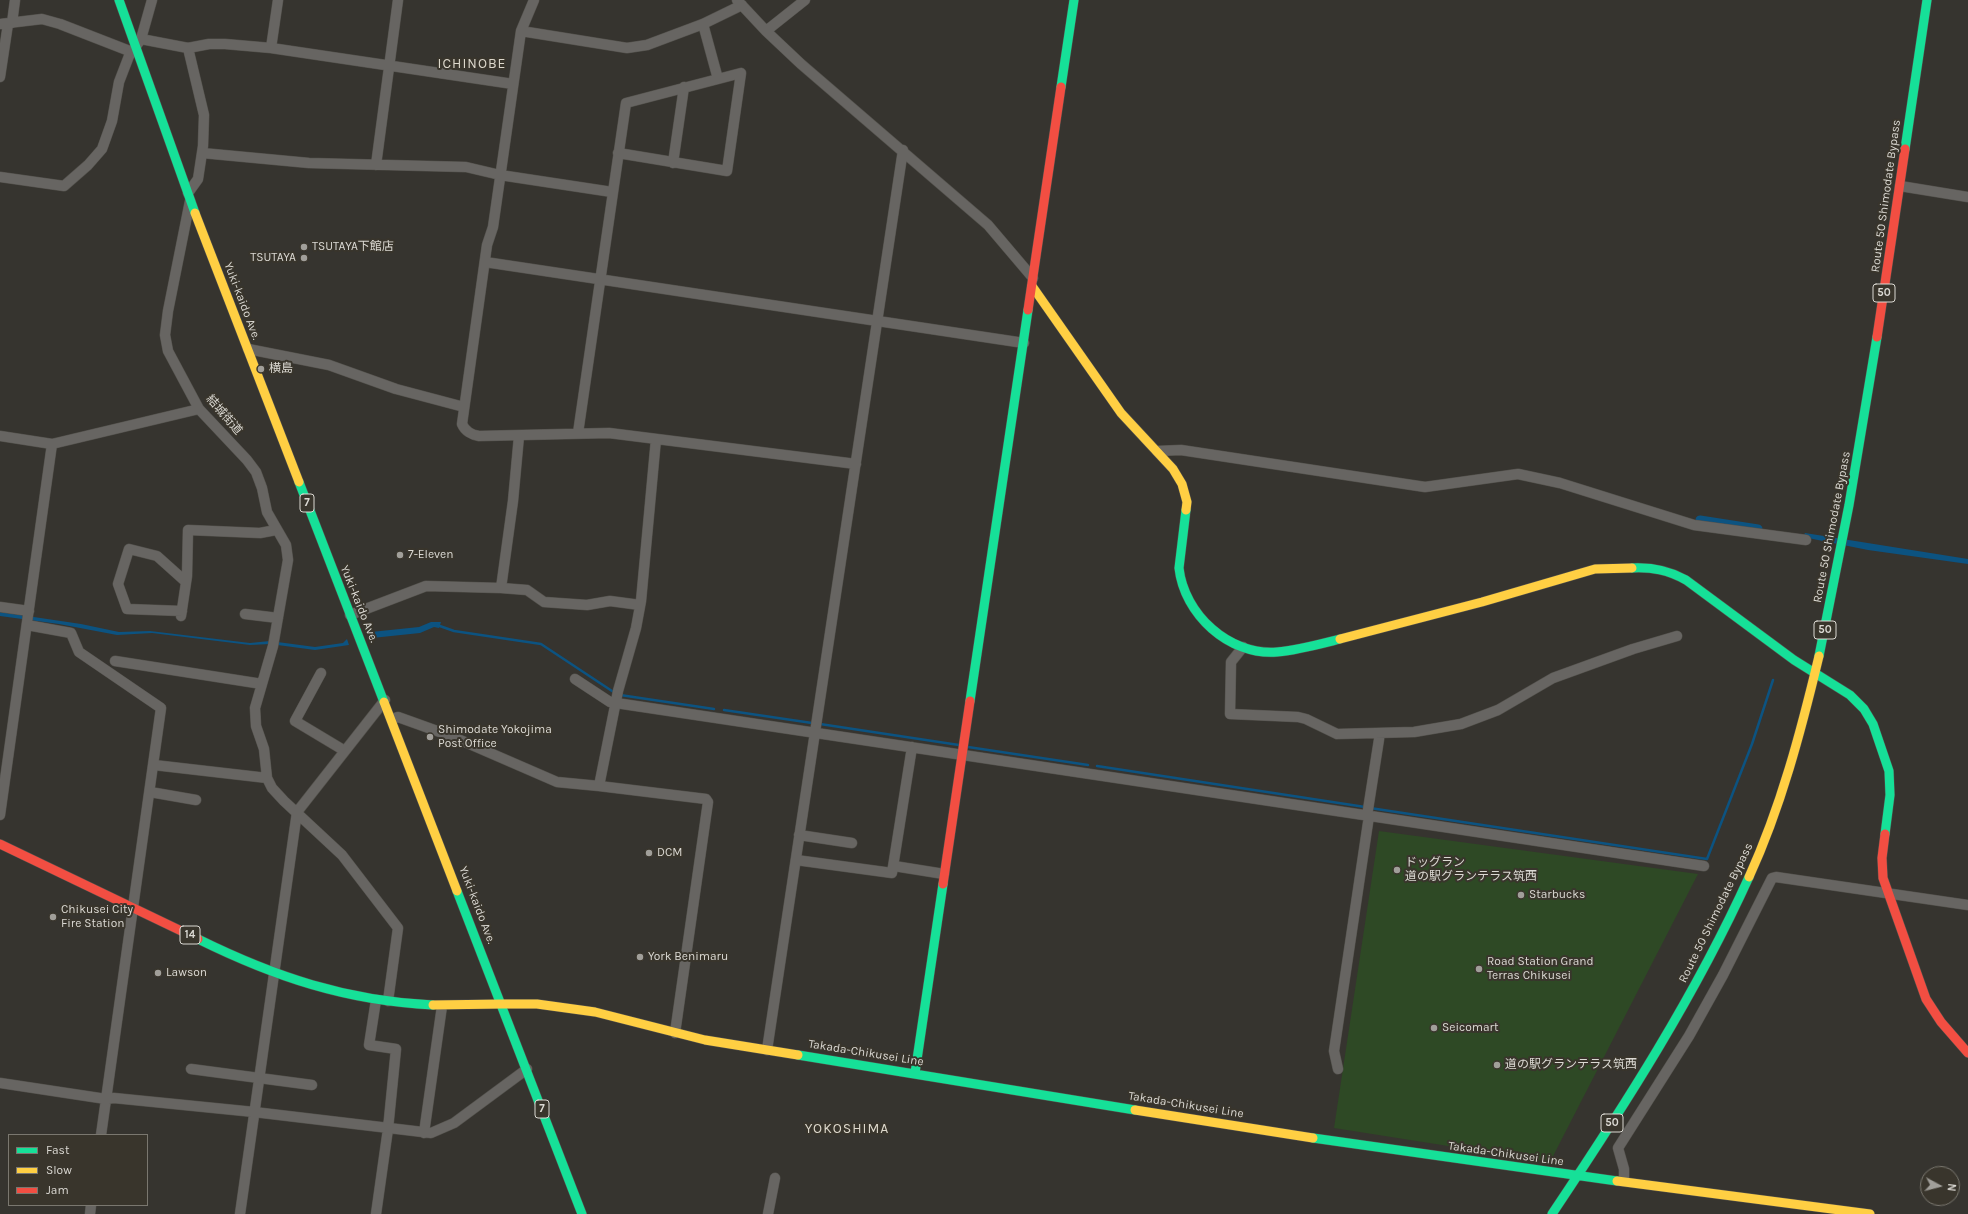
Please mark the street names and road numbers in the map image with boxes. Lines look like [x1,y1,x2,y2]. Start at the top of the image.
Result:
street label: Route 50 Shimodate Bypass [1868,119,1904,273]
street label: Yuki-kaido Ave. [221,260,263,342]
road number: 50 [1873,284,1895,302]
street label: 結城街道 [203,392,245,438]
street label: Route 50 Shimodate Bypass [1810,450,1854,604]
road number: 7 [300,494,314,512]
street label: Yuki-kaido Ave. [337,563,381,645]
road number: 50 [1814,621,1836,639]
street label: Route 50 Shimodate Bypass [1676,841,1756,985]
street label: Yuki-kaido Ave. [456,864,498,946]
road number: 14 [180,926,200,944]
street label: Takada-Chikusei Line [807,1037,925,1069]
street label: Takada-Chikusei Line [1127,1089,1245,1121]
road number: 7 [535,1100,549,1118]
road number: 50 [1601,1114,1623,1132]
street label: Takada-Chikusei Line [1447,1139,1565,1169]

